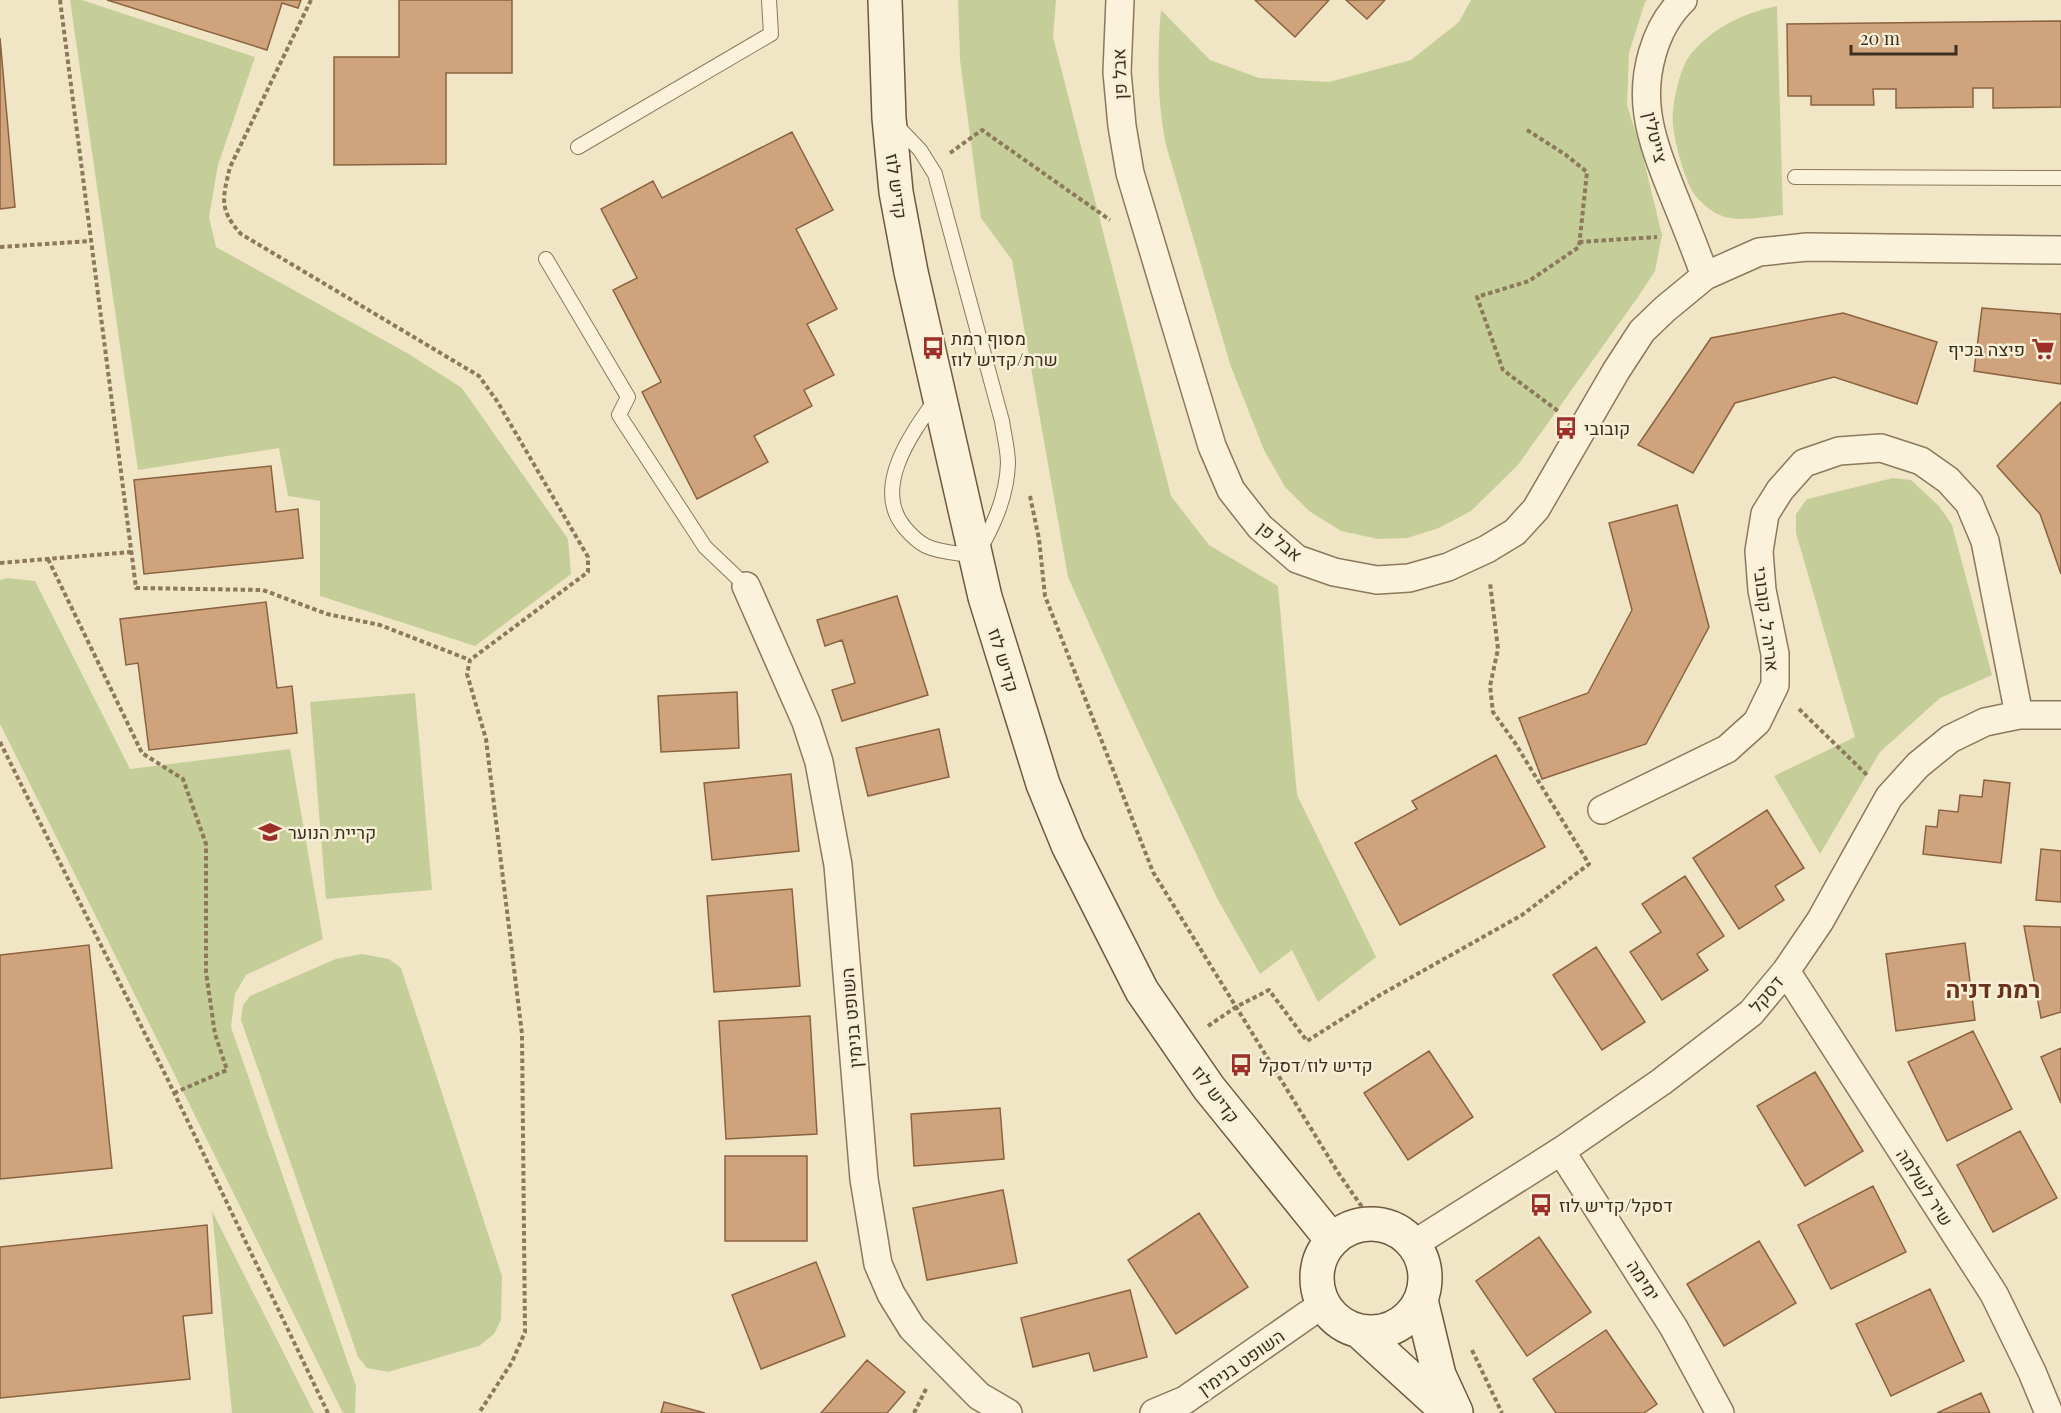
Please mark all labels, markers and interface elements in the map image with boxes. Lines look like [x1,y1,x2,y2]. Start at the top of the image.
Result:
scale bar [1851,18,1956,56]
text: 20 m [1860,26,1900,50]
street label: אבל פן [1106,48,1132,100]
street label: צייטלין [1638,109,1674,165]
street label: קדיש לוז [881,152,913,220]
place label: מסוף רמת שרת/קדיש לוז [951,326,1058,371]
bus stop icon: מסוף רמת שרת/קדיש לוז [920,335,946,361]
supermarket icon: פיצה בכיף [2030,336,2056,362]
place label: פיצה בכיף [1948,337,2025,361]
bus stop icon: קובובי [1553,415,1579,441]
place label: קובובי [1584,416,1630,440]
street label: אבל פן [1253,516,1307,566]
street label: אריה ל. קובובי [1749,565,1785,673]
street label: קדיש לוז [983,625,1025,695]
school or university icon: קריית הנוער [257,819,283,845]
place label: קריית הנוער [288,820,376,844]
street label: השופט בנימין [835,967,867,1069]
street label: דסקל [1744,970,1788,1018]
district label: רמת דניה [1946,972,2040,1004]
bus stop icon: קדיש לוז/דסקל [1228,1052,1254,1078]
place label: קדיש לוז/דסקל [1259,1053,1373,1077]
street label: קדיש לוז [1187,1061,1245,1127]
street label: שיר לשלמה [1891,1144,1959,1230]
bus stop icon: דסקל/קדיש לוז [1528,1192,1554,1218]
place label: דסקל/קדיש לוז [1559,1193,1673,1217]
street label: ימימה [1622,1255,1666,1305]
street label: השופט בנימין [1193,1323,1289,1401]

